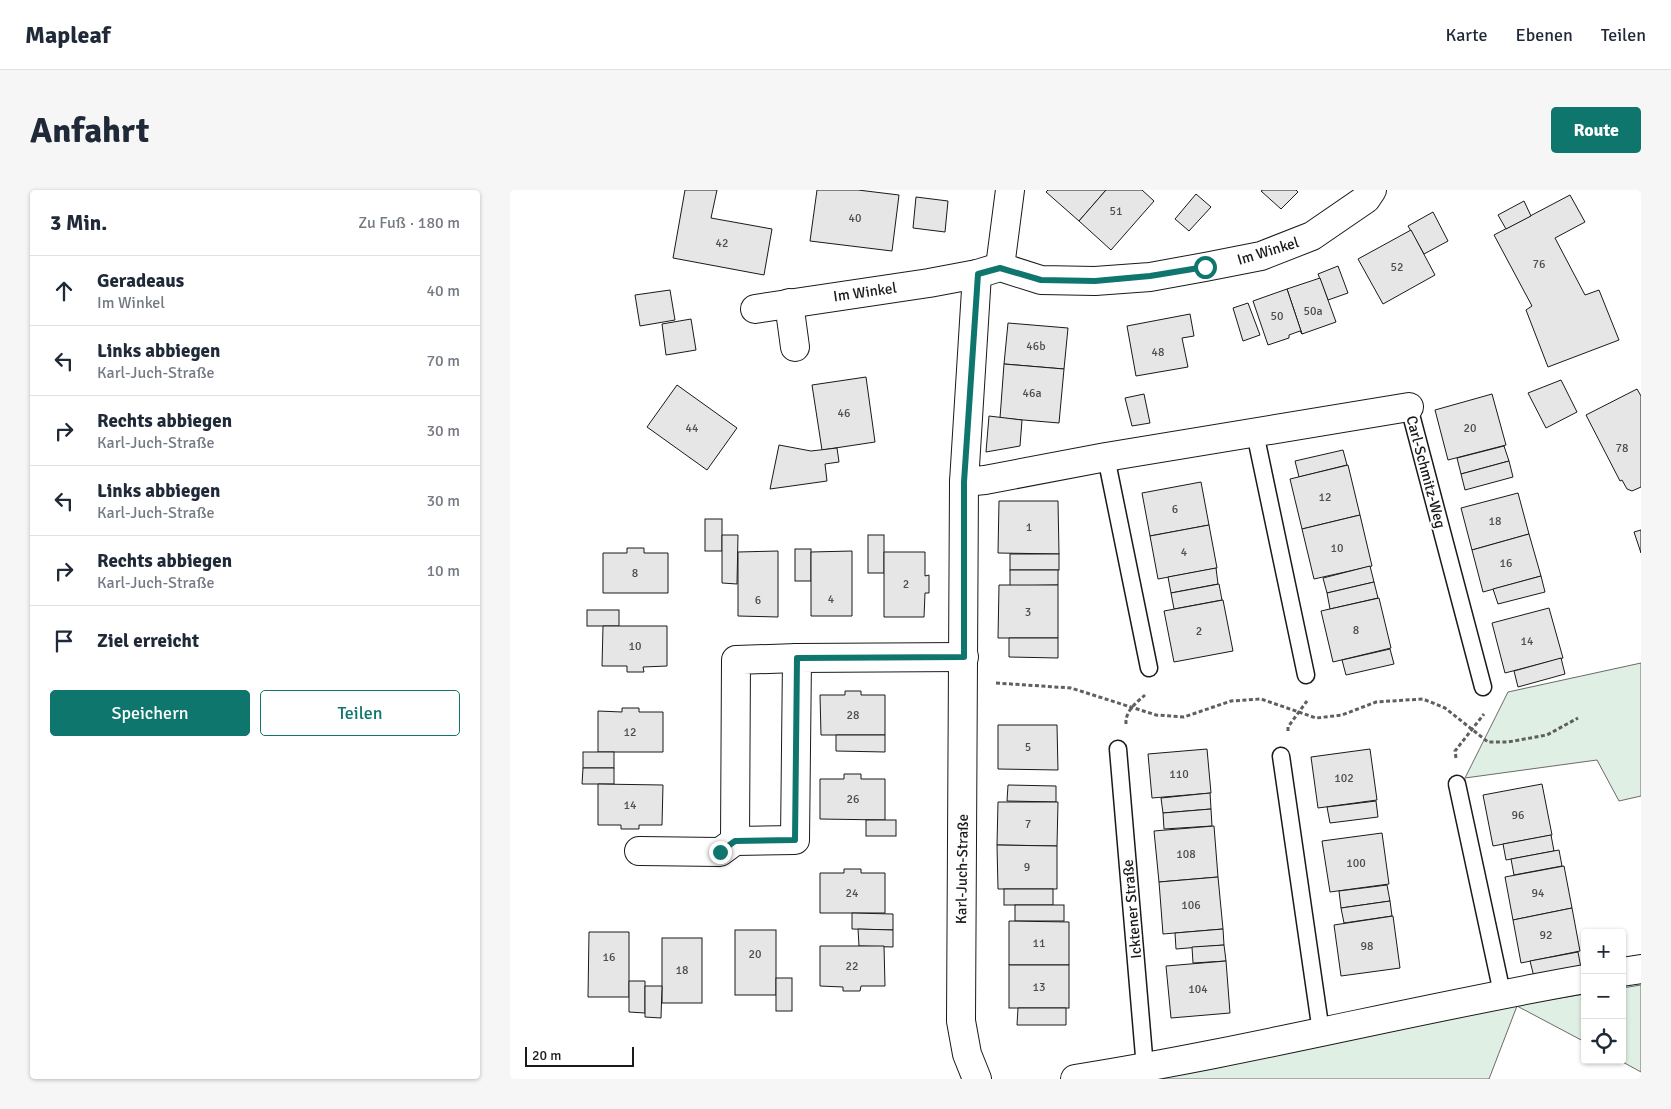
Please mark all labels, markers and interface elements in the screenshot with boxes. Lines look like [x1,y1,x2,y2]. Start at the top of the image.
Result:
text: Mapleaf [25,20,110,50]
text: Karte [1445,24,1487,46]
text: Ebenen [1515,24,1573,46]
text: Teilen [1601,24,1646,46]
button: Route [1551,107,1641,153]
text: Anfahrt [30,109,149,152]
house number: 51 [1110,204,1122,219]
text: 3 Min. [50,210,107,236]
house number: 40 [849,211,861,226]
text: Zu Fuß · 180 m [358,213,460,233]
street label: Im Winkel [1235,233,1301,269]
house number: 42 [716,236,728,251]
route start [1194,256,1217,279]
house number: 76 [1533,257,1545,272]
house number: 52 [1391,260,1403,275]
text: Geradeaus [97,269,184,293]
icon: ahead [50,277,78,305]
street label: Im Winkel [832,279,898,305]
text: 40 m [426,281,460,301]
text: Im Winkel [97,293,165,313]
house number: 50a [1303,304,1323,319]
house number: 50 [1271,309,1283,324]
text: Links abbiegen [97,339,220,363]
house number: 46b [1026,339,1046,354]
house number: 48 [1152,345,1164,360]
icon: left [50,347,78,375]
text: 70 m [426,351,460,371]
text: Karl-Juch-Straße [97,363,215,383]
house number: 46a [1022,386,1042,401]
house number: 46 [838,406,850,421]
text: Rechts abbiegen [97,409,232,433]
street label: Carl-Schmitz-Weg [1402,414,1450,530]
icon: right [50,417,78,445]
text: 30 m [426,421,460,441]
house number: 44 [686,421,699,436]
house number: 20 [1464,421,1476,436]
text: Karl-Juch-Straße [97,433,215,453]
house number: 78 [1616,441,1628,456]
text: Links abbiegen [97,479,220,503]
icon: left [50,487,78,515]
house number: 12 [1319,490,1331,505]
text: 30 m [426,491,460,511]
house number: 6 [1172,502,1178,517]
text: Karl-Juch-Straße [97,503,215,523]
house number: 18 [1489,514,1501,529]
house number: 1 [1026,520,1032,535]
house number: 10 [1331,541,1343,556]
house number: 4 [1181,545,1188,560]
text: Rechts abbiegen [97,549,232,573]
house number: 16 [1500,556,1512,571]
icon: right [50,557,78,585]
text: 10 m [426,561,460,581]
house number: 8 [632,566,638,581]
text: Karl-Juch-Straße [97,573,215,593]
house number: 2 [903,577,909,592]
house number: 4 [828,592,835,607]
house number: 6 [755,593,761,608]
house number: 3 [1025,605,1031,620]
house number: 8 [1353,623,1359,638]
house number: 2 [1196,624,1202,639]
icon: arrive [50,627,78,655]
text: Ziel erreicht [97,629,199,653]
house number: 14 [1521,634,1534,649]
house number: 10 [629,639,641,654]
button: Speichern [50,690,250,736]
button: Teilen [260,690,460,736]
house number: 28 [847,708,859,723]
house number: 12 [624,725,636,740]
house number: 5 [1025,740,1031,755]
house number: 110 [1169,767,1189,782]
house number: 102 [1334,771,1354,786]
house number: 26 [847,792,859,807]
house number: 14 [624,798,637,813]
house number: 96 [1512,808,1524,823]
street label: Karl-Juch-Straße [952,814,972,924]
house number: 7 [1025,817,1031,832]
route end [709,841,732,864]
house number: 108 [1176,847,1196,862]
house number: 100 [1346,856,1366,871]
street label: Icktener Straße [1119,859,1145,959]
house number: 9 [1024,860,1030,875]
house number: 24 [846,886,859,901]
house number: 94 [1532,886,1545,901]
house number: 106 [1181,898,1201,913]
house number: 92 [1540,928,1552,943]
map controls [1581,929,1626,1064]
button: + [1581,929,1626,974]
house number: 11 [1033,936,1045,951]
house number: 98 [1361,939,1373,954]
house number: 20 [749,947,761,962]
house number: 16 [603,950,615,965]
house number: 22 [846,959,858,974]
house number: 18 [676,963,688,978]
button: − [1581,974,1626,1019]
house number: 13 [1033,980,1045,995]
house number: 104 [1188,982,1208,997]
button: locate [1581,1019,1626,1064]
scale bar [525,1044,634,1067]
text: 20 m [532,1047,561,1064]

